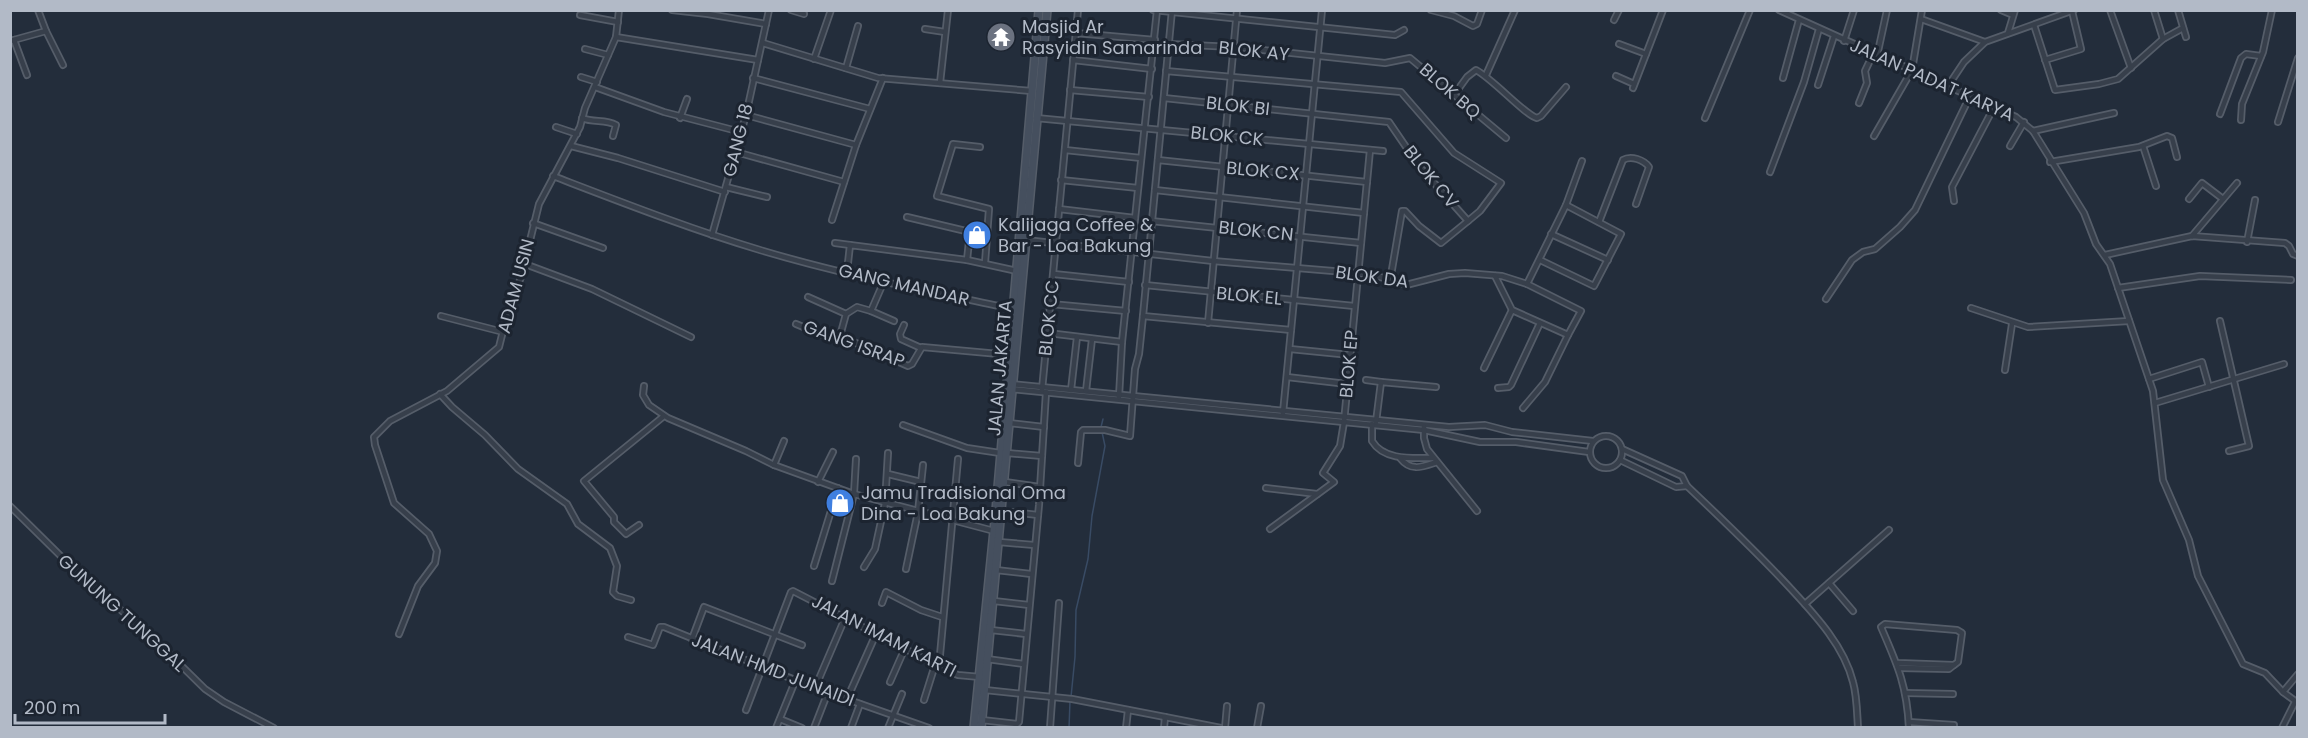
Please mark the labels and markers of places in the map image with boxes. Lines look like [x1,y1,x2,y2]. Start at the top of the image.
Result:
place label: Masjid Ar Rasyidin Samarinda [1022,14,1202,60]
temple icon: Masjid Ar Rasyidin Samarinda [985,21,1017,53]
place label: Kalijaga Coffee & Bar - Loa Bakung [998,212,1154,258]
shop icon: Kalijaga Coffee & Bar - Loa Bakung [961,219,993,251]
place label: Jamu Tradisional Oma Dina - Loa Bakung [861,480,1066,526]
shop icon: Jamu Tradisional Oma Dina - Loa Bakung [824,487,856,519]

